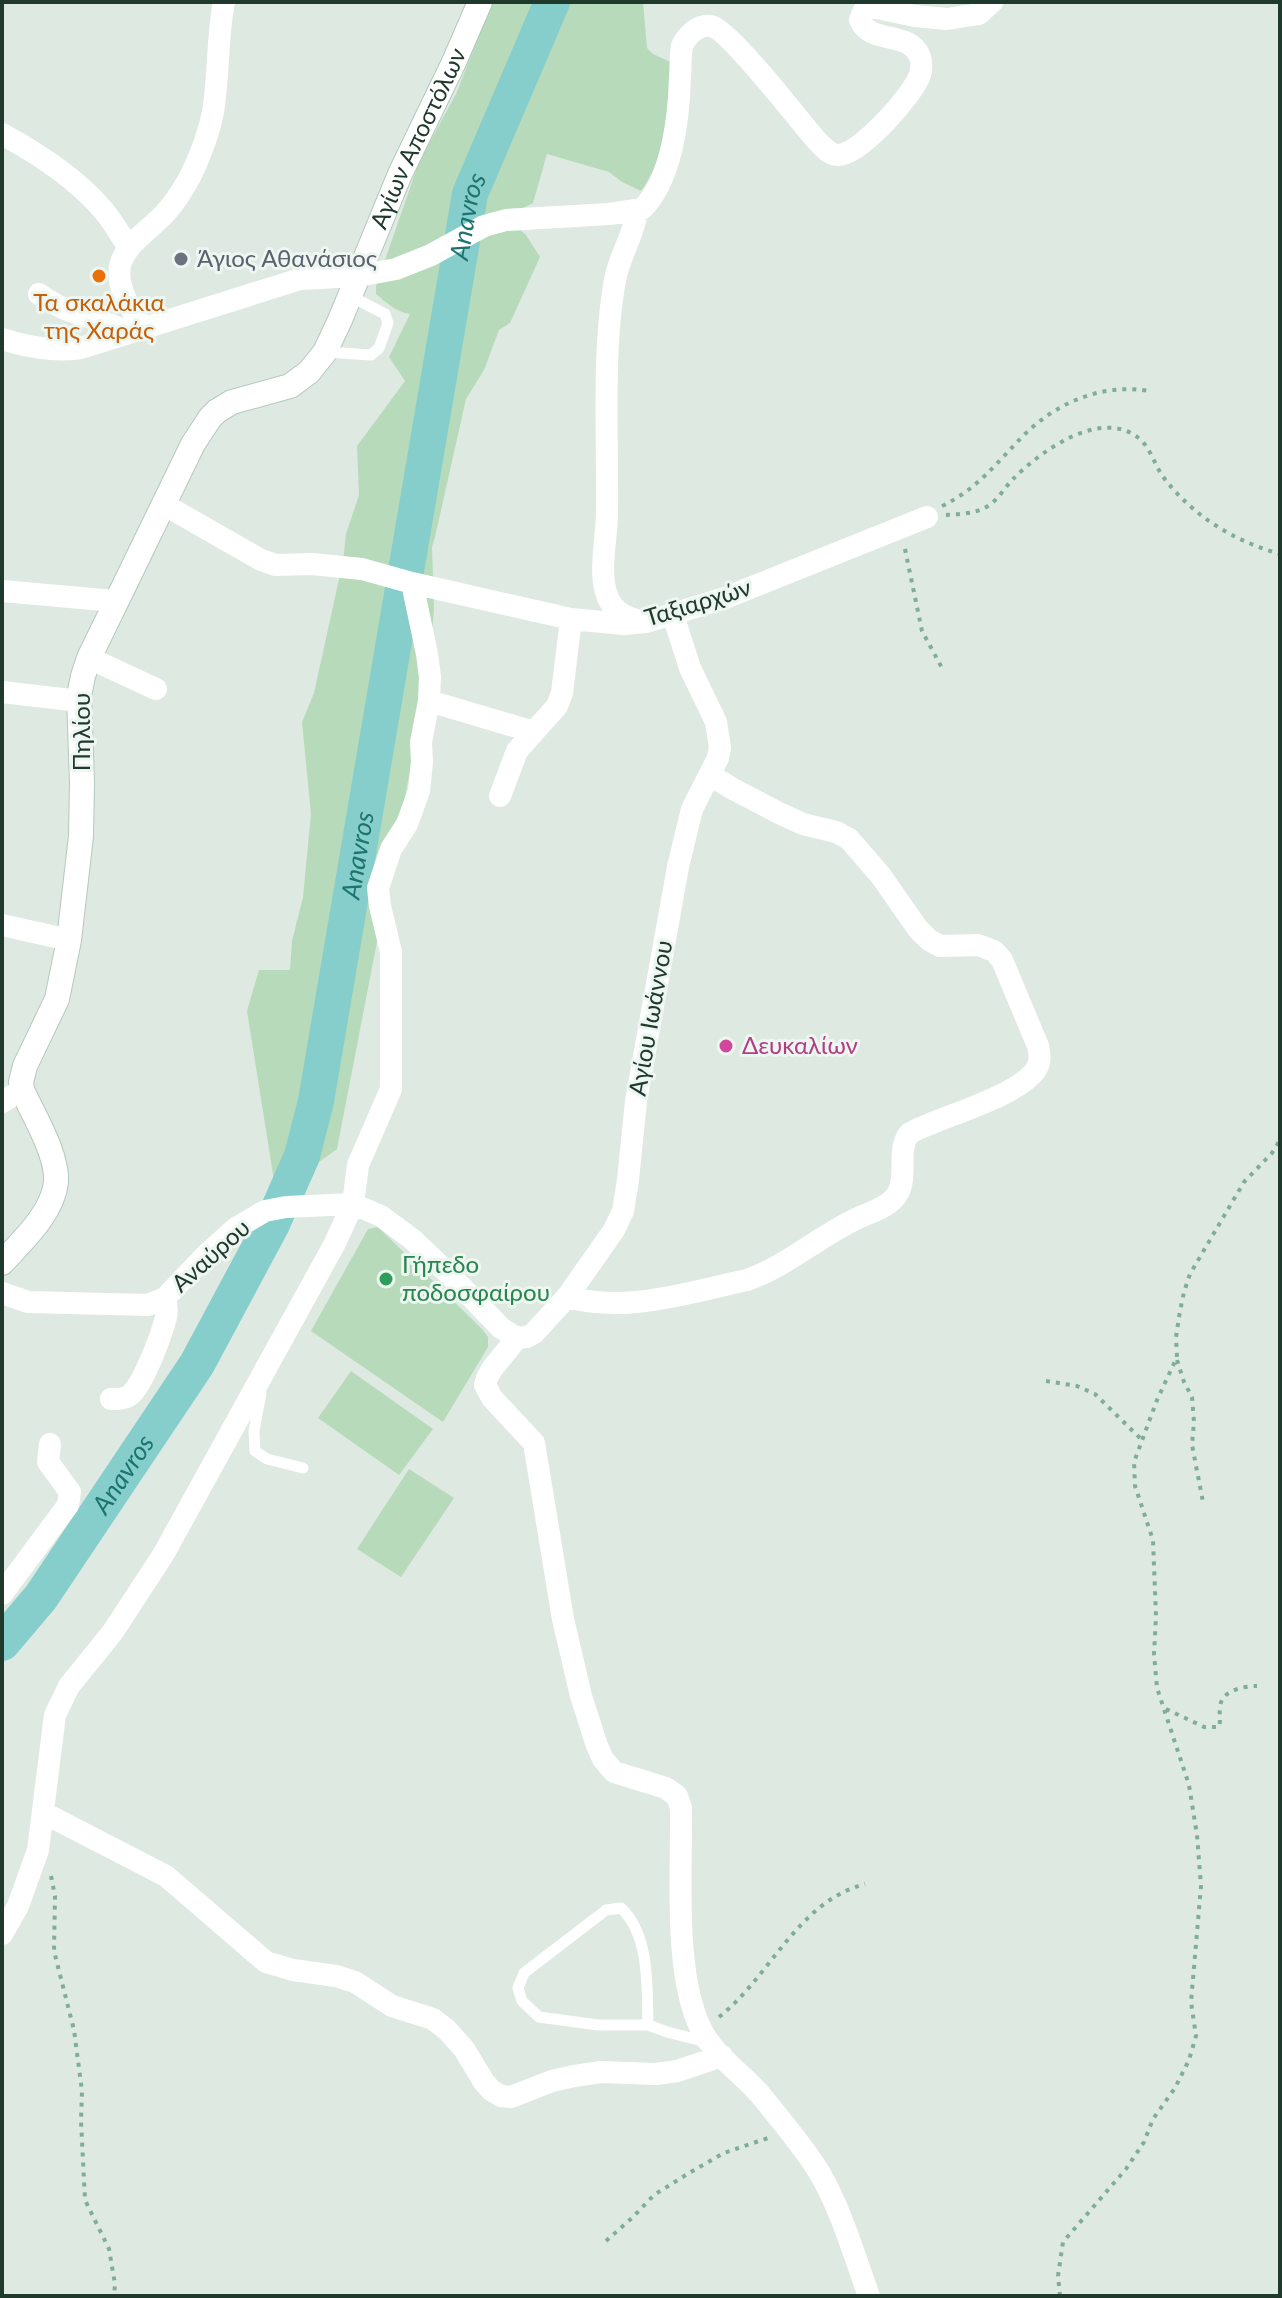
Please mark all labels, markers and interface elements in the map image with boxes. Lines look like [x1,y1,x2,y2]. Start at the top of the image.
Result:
street label: Αγίων Αποστόλων [363,43,471,233]
water label: Anavros [442,168,492,263]
place label: Άγιος Αθανάσιος [197,243,377,272]
marker: Άγιος Αθανάσιος [172,250,190,268]
marker: Τα σκαλάκια της Χαράς [90,267,108,285]
place label: Τα σκαλάκια της Χαράς [33,287,165,344]
street label: Ταξιαρχών [641,572,754,631]
street label: Πηλίου [66,693,95,771]
water label: Anavros [333,809,380,902]
street label: Αγίου Ιωάννου [622,938,677,1098]
place label: Δευκαλίων [742,1030,858,1059]
marker: Δευκαλίων [717,1037,735,1055]
street label: Αναύρου [165,1212,255,1298]
place label: Γήπεδο ποδοσφαίρου [402,1249,550,1306]
marker: Γήπεδο ποδοσφαίρου [377,1270,395,1288]
water label: Anavros [84,1428,160,1520]

